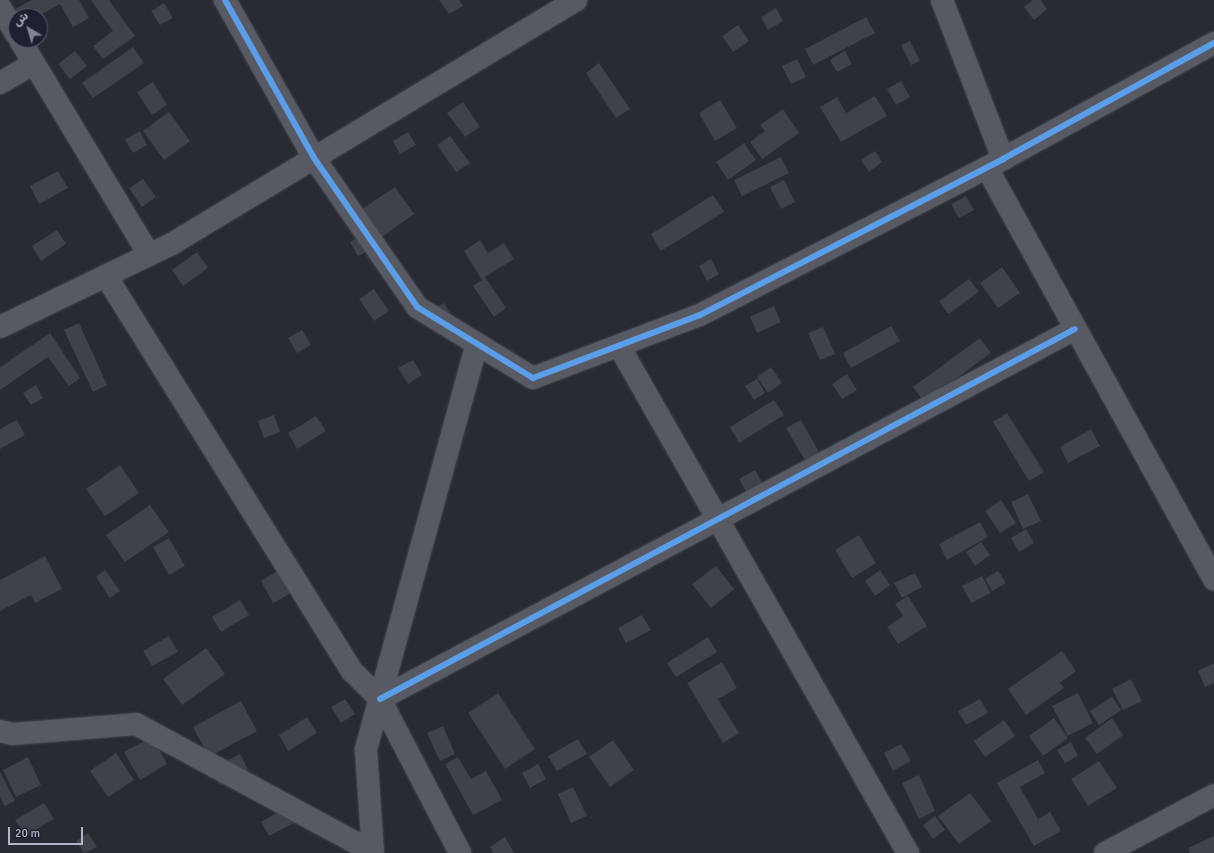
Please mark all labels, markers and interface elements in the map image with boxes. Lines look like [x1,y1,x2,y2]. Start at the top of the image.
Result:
north arrow [8,8,48,48]
text: ش [11,9,31,29]
scale bar [10,819,85,845]
text: 20 m [15,826,40,841]

